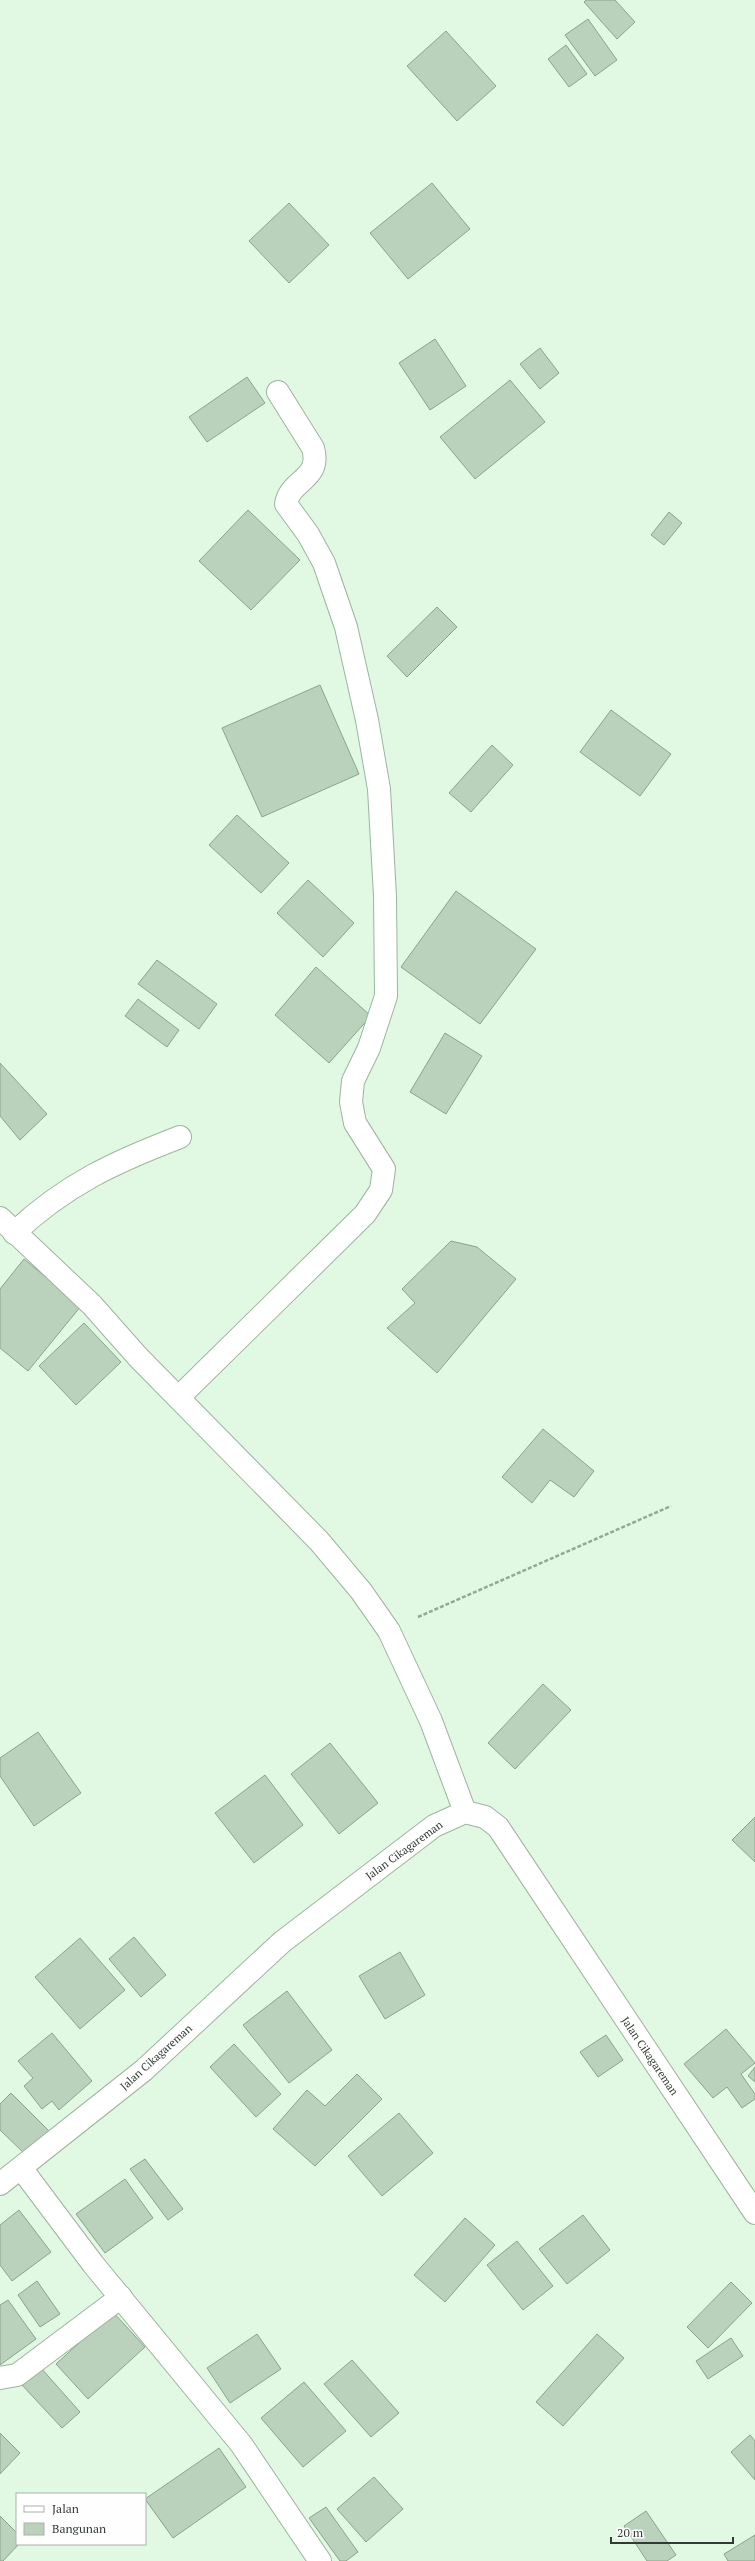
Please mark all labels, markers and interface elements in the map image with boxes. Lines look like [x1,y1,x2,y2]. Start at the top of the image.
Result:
street label: Jalan Cikagareman [363,1817,446,1883]
street label: Jalan Cikagareman [619,2014,682,2098]
street label: Jalan Cikagareman [117,2021,195,2093]
legend [16,2493,146,2545]
text: Jalan [52,2501,79,2516]
scale bar [611,2519,733,2545]
text: Bangunan [52,2521,106,2536]
text: 20 m [617,2525,644,2540]

